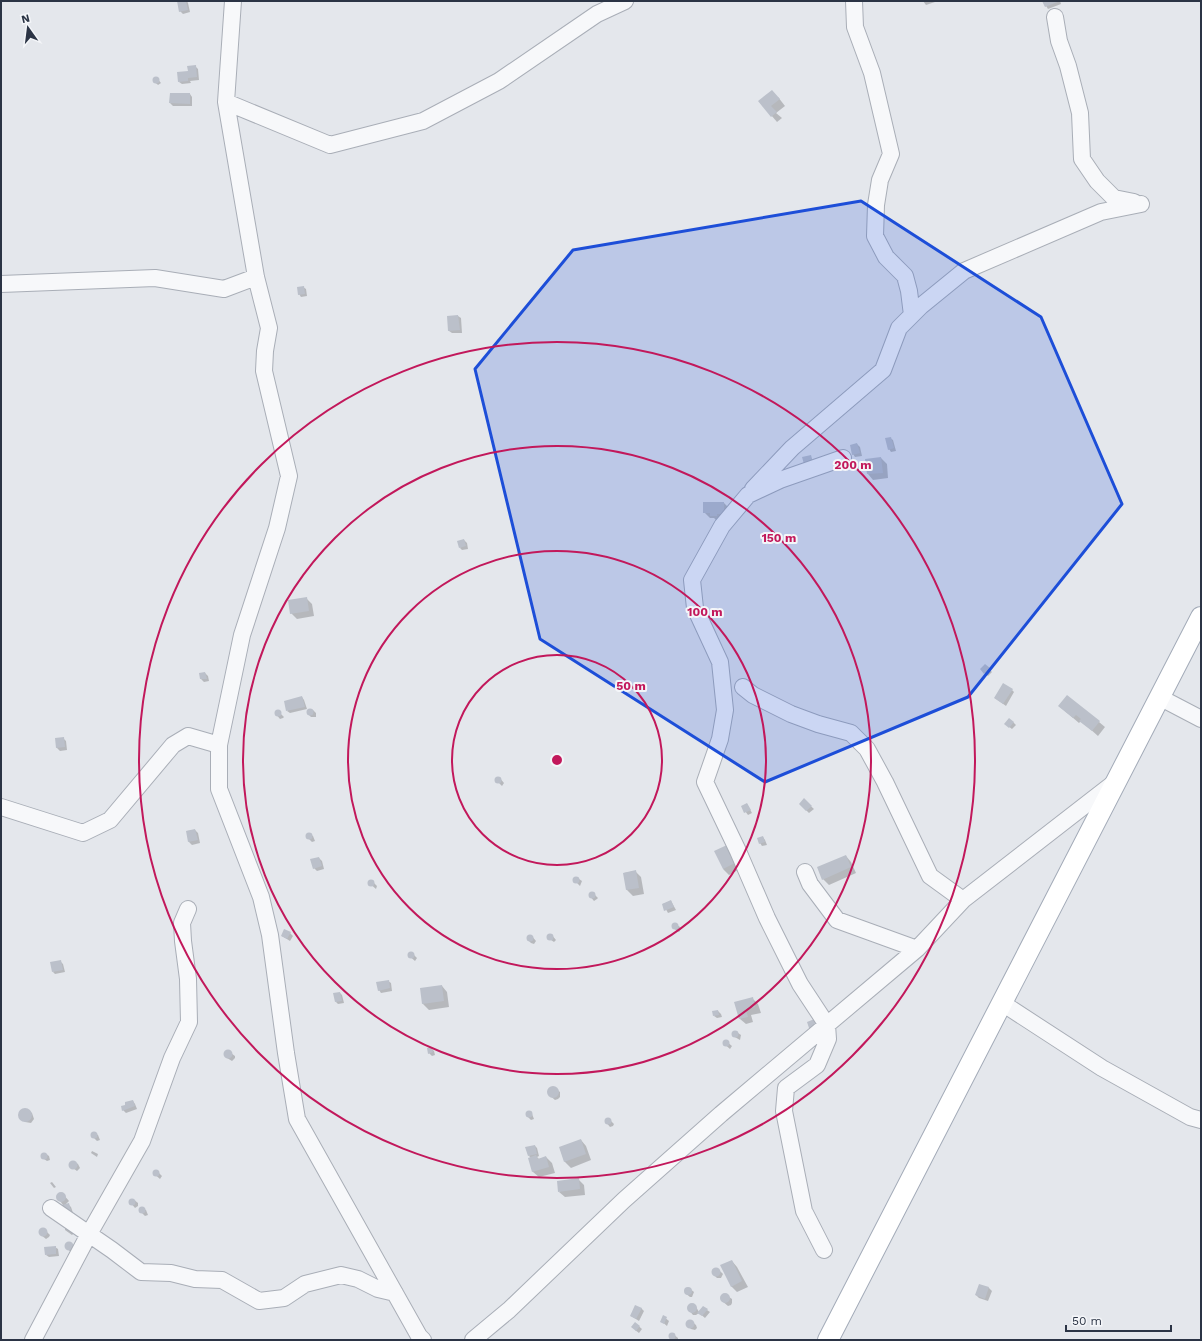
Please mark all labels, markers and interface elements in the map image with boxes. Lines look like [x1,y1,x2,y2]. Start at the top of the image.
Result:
north arrow [8,8,48,48]
text: N [20,11,31,26]
text: 200 m [834,458,872,472]
text: 150 m [762,531,796,545]
text: 100 m [687,605,723,619]
text: 50 m [616,679,646,693]
centre of rings [550,753,564,767]
scale bar [1066,1307,1171,1333]
text: 50 m [1072,1314,1102,1328]

